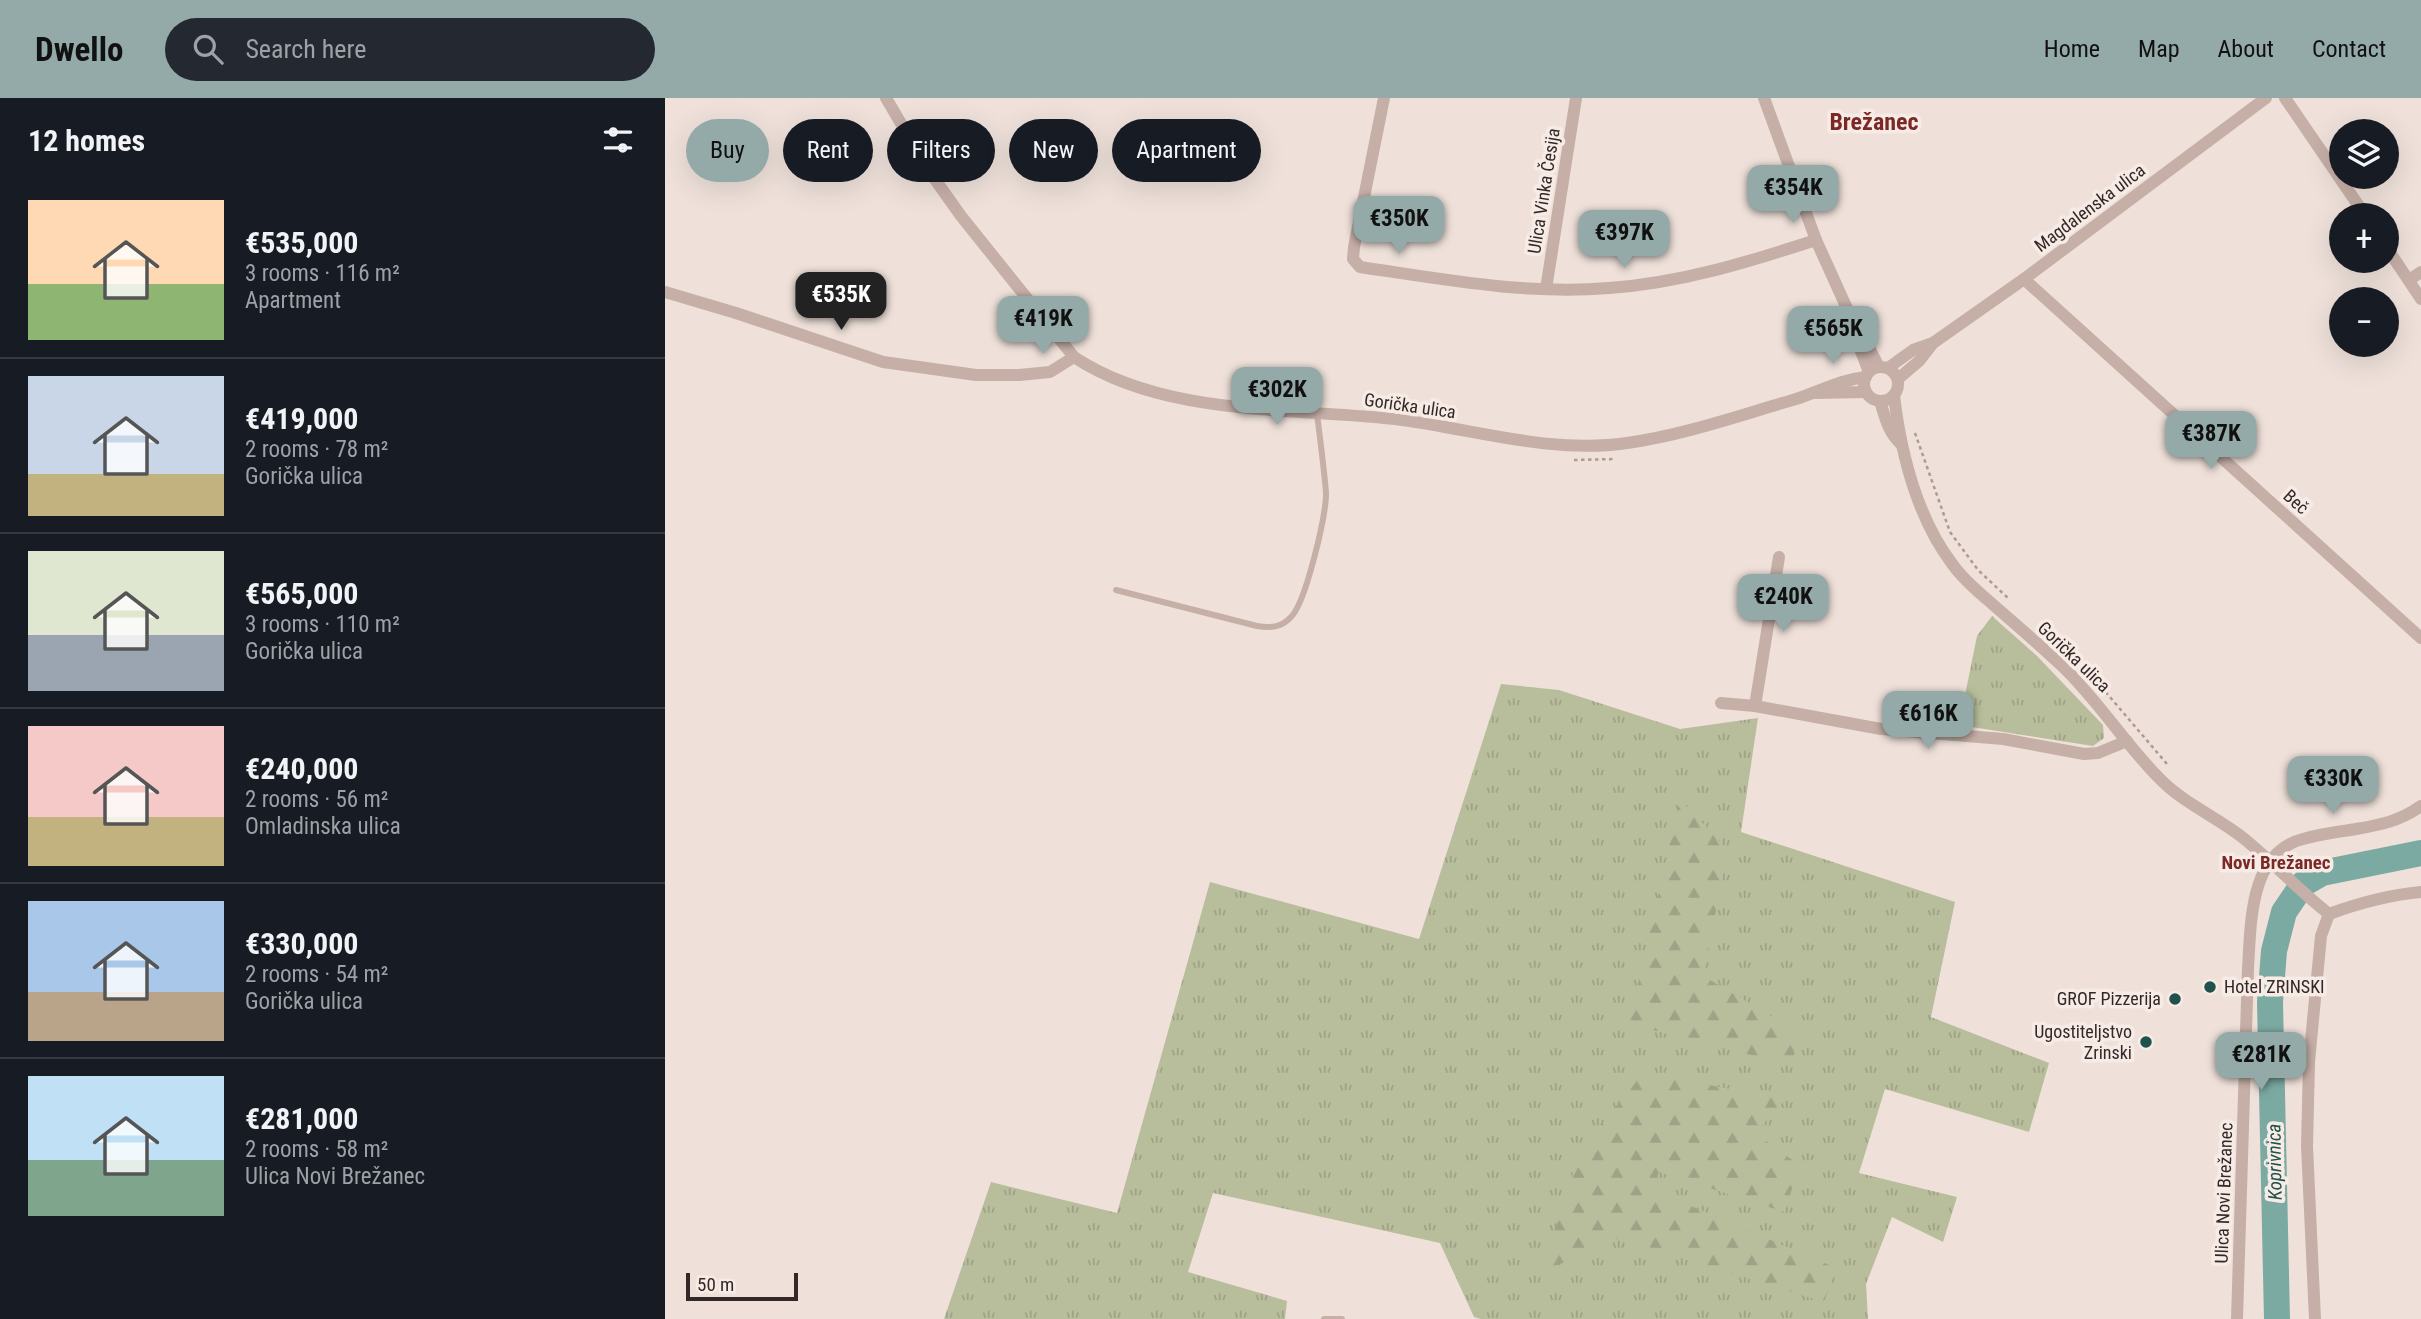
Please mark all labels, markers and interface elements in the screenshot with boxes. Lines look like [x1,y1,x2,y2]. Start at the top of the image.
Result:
search box [165,18,655,81]
text: Dwello [35,30,123,69]
icon: search [189,30,227,68]
text: Search here [245,34,366,64]
text: Home [2044,35,2100,63]
text: Map [2138,35,2180,63]
text: About [2218,35,2274,63]
text: Contact [2312,35,2386,63]
district label: Brežanec [1829,108,1919,136]
chip: Buy [686,119,769,182]
chip: Rent [783,119,873,182]
chip: Filters [887,119,995,182]
chip: New [1009,119,1098,182]
chip: Apartment [1112,119,1261,182]
map controls [2329,119,2399,357]
button: layers [2329,119,2399,189]
icon: filters [599,121,637,159]
text: 12 homes [28,123,145,158]
street label: Ulica Vinka Česija [1523,127,1564,255]
street label: Magdalenska ulica [2030,159,2149,256]
pin: €354K [1744,166,1842,225]
text: €354K [1763,174,1823,201]
pin: €350K [1350,197,1448,256]
button: + [2329,203,2399,273]
text: €350K [1369,205,1429,232]
pin: €397K [1575,211,1673,270]
text: €397K [1594,219,1654,246]
text: €535,000 [245,225,358,260]
icon: home [84,228,168,312]
text: 3 rooms · 116 m² [245,260,400,287]
pin: €535K [792,272,890,332]
text: €535K [811,281,871,308]
text: Apartment [245,287,341,314]
button: − [2329,287,2399,357]
pin: €419K [994,296,1092,356]
text: €419K [1013,305,1073,332]
pin: €565K [1784,306,1882,366]
text: €565K [1803,315,1863,342]
pin: €302K [1228,368,1326,427]
text: €302K [1247,376,1307,403]
street label: Gorička ulica [1363,389,1457,422]
text: €419,000 [245,401,358,436]
icon: home [84,404,168,488]
pin: €387K [2162,412,2260,471]
text: €387K [2181,420,2241,447]
text: 2 rooms · 78 m² [245,436,388,463]
text: Gorička ulica [245,463,363,490]
street label: Beč [2279,485,2313,518]
pin: €240K [1734,574,1832,634]
text: €565,000 [245,576,358,611]
icon: home [84,579,168,663]
text: €240K [1753,583,1813,610]
text: 3 rooms · 110 m² [245,611,400,638]
street label: Gorička ulica [2034,617,2115,696]
text: Gorička ulica [245,638,363,665]
pin: €616K [1879,692,1977,751]
text: €616K [1898,700,1958,727]
text: €240,000 [245,751,358,786]
icon: home [84,754,168,838]
pin: €330K [2284,756,2382,816]
text: €330K [2303,765,2363,792]
text: 2 rooms · 56 m² [245,786,388,813]
text: Omladinska ulica [245,813,401,840]
district label: Novi Brežanec [2221,851,2331,874]
text: €330,000 [245,926,358,961]
icon: home [84,929,168,1013]
text: 2 rooms · 54 m² [245,961,388,988]
place label: Hotel ZRINSKI [2224,976,2325,997]
marker: Hotel ZRINSKI [2202,979,2218,995]
text: Gorička ulica [245,988,363,1015]
place label: GROF Pizzerija [2057,988,2161,1009]
marker: GROF Pizzerija [2167,991,2183,1007]
place label: Ugostiteljstvo Zrinski [2034,1021,2132,1063]
pin: €281K [2212,1032,2310,1092]
marker: Ugostiteljstvo Zrinski [2138,1034,2154,1050]
text: €281K [2231,1041,2291,1068]
text: €281,000 [245,1101,358,1136]
icon: home [84,1104,168,1188]
street label: Ulica Novi Brežanec [2211,1122,2236,1264]
water label: Koprivnica [2262,1124,2287,1200]
text: 2 rooms · 58 m² [245,1136,388,1163]
text: Ulica Novi Brežanec [245,1163,425,1190]
scale bar [686,1270,798,1302]
text: 50 m [697,1273,734,1296]

